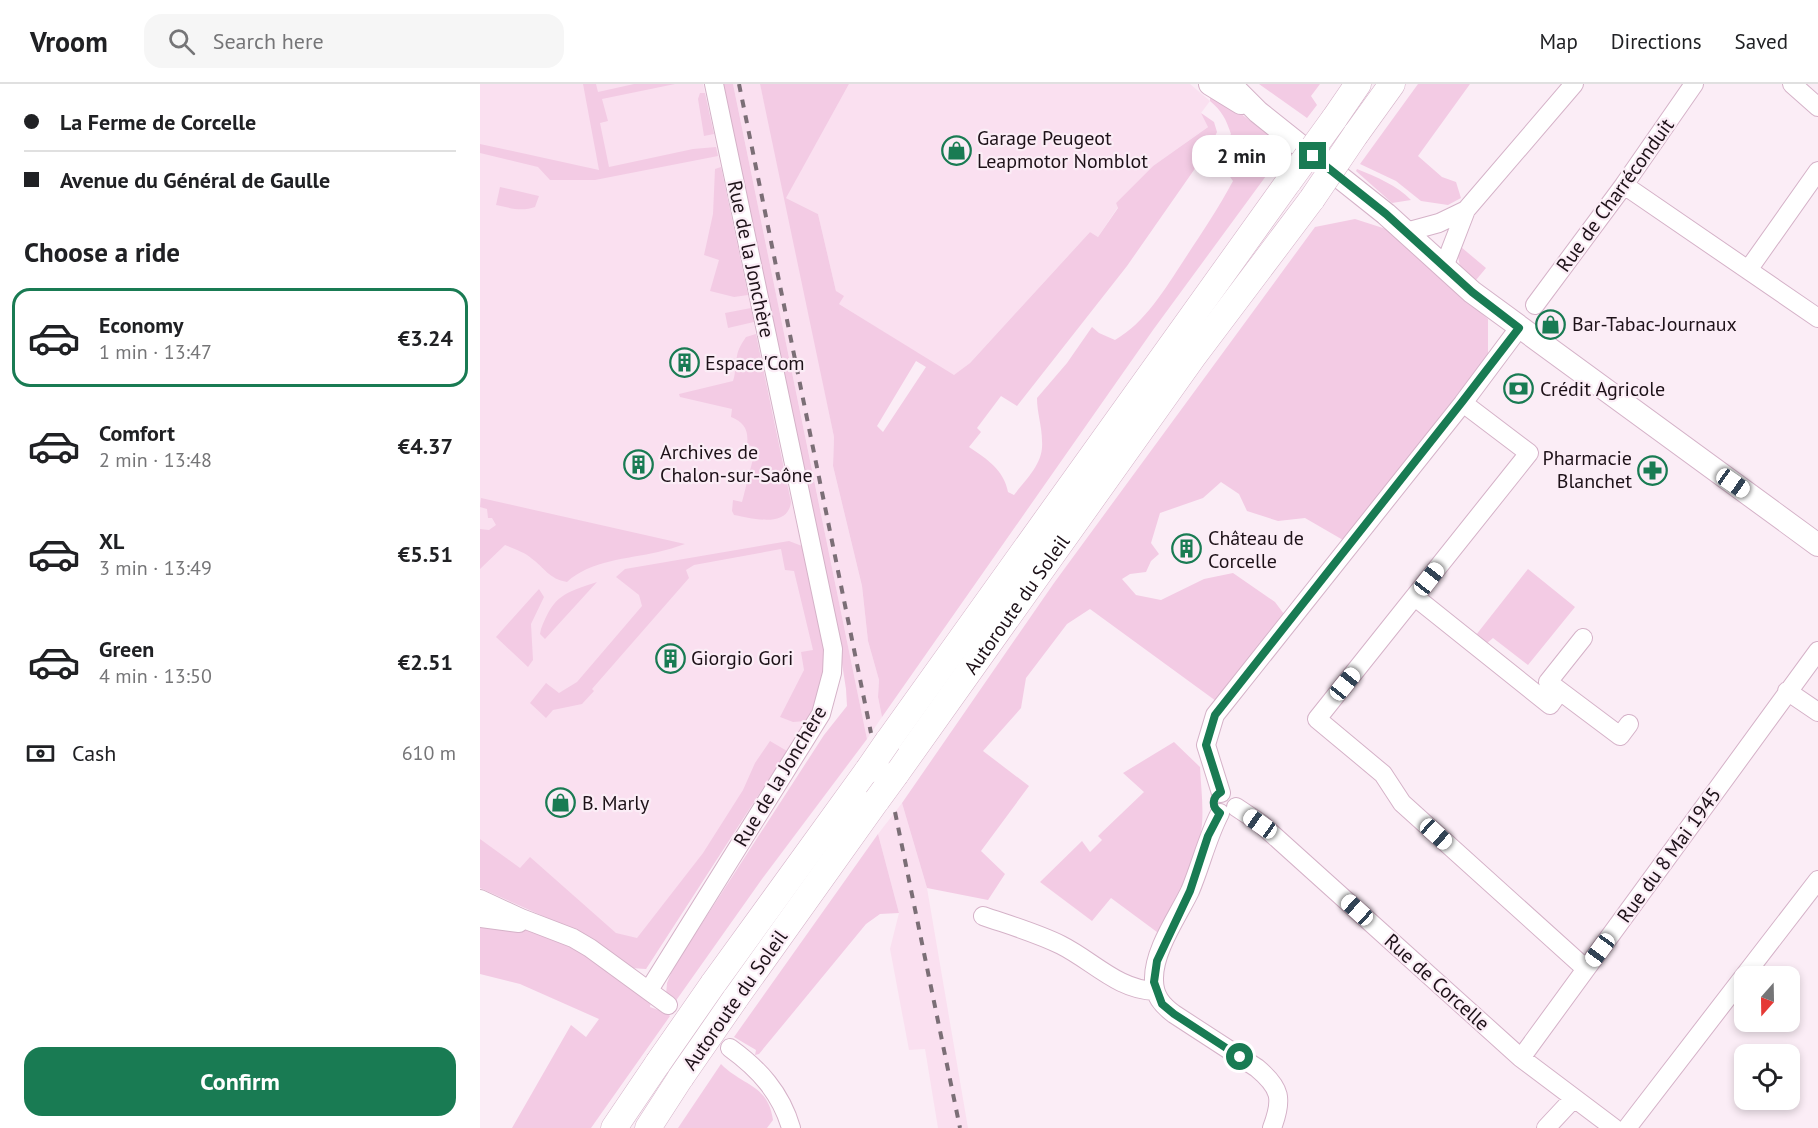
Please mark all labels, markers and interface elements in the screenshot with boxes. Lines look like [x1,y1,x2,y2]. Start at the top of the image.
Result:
search box [144,14,564,68]
text: Vroom [30,23,108,60]
icon: search [165,25,198,58]
text: Search here [213,27,324,55]
text: Map [1539,28,1578,55]
text: Directions [1611,28,1702,55]
text: Saved [1735,28,1788,55]
text: La Ferme de Corcelle [60,108,256,136]
street label: Rue de Charréconduit [1550,113,1680,277]
place label: Garage Peugeot Leapmotor Nomblot [977,125,1148,174]
shop icon: Garage Peugeot Leapmotor Nomblot [940,134,972,166]
callout: 2 min [1193,135,1292,177]
route end [1299,142,1326,169]
text: 2 min [1217,143,1266,169]
text: Avenue du Général de Gaulle [60,166,330,194]
street label: Rue de la Jonchère [722,178,780,340]
text: Choose a ride [24,235,180,269]
shop icon: Bar-Tabac-Journaux [1535,308,1567,340]
icon: car [27,311,81,365]
text: Economy [99,311,183,339]
place label: Bar-Tabac-Journaux [1572,311,1737,337]
text: €3.24 [398,324,453,352]
text: 1 min · 13:47 [99,339,212,365]
building icon: Espace'Com [668,347,700,379]
place label: Espace'Com [705,350,805,376]
bank icon: Crédit Agricole [1503,373,1535,405]
place label: Crédit Agricole [1540,376,1665,402]
icon: car [27,419,81,473]
text: Comfort [99,419,175,447]
text: €4.37 [398,432,453,460]
place label: Archives de Chalon-sur-Saône [660,439,813,488]
place label: Pharmacie Blanchet [1542,445,1632,494]
text: 2 min · 13:48 [99,447,212,473]
building icon: Archives de Chalon-sur-Saône [623,448,655,480]
pharmacy icon: Pharmacie Blanchet [1637,454,1669,486]
car [1713,465,1753,501]
place label: Château de Corcelle [1208,525,1304,574]
icon: car [27,527,81,581]
text: XL [99,527,124,555]
street label: Autoroute du Soleil [958,529,1075,680]
building icon: Château de Corcelle [1171,533,1203,565]
text: €5.51 [398,540,453,568]
text: 3 min · 13:49 [99,555,212,581]
car [1411,559,1447,599]
icon: car [27,635,81,689]
text: Green [99,635,154,663]
building icon: Giorgio Gori [654,642,686,674]
place label: Giorgio Gori [691,645,793,671]
text: €2.51 [398,648,453,676]
text: 4 min · 13:50 [99,663,212,689]
car [1327,664,1363,704]
street label: Rue de la Jonchère [728,701,832,851]
icon: cash [24,737,57,770]
text: Cash [72,739,116,767]
text: 610 m [402,740,456,766]
street label: Rue du 8 Mai 1945 [1611,782,1727,928]
shop icon: B. Marly [545,787,577,819]
place label: B. Marly [582,790,650,816]
car [1240,806,1280,842]
car [1417,815,1455,853]
car [1338,891,1376,929]
street label: Autoroute du Soleil [677,925,793,1075]
street label: Rue de Corcelle [1379,928,1495,1036]
car [1582,930,1618,970]
north arrow [1734,966,1800,1032]
map controls [1734,966,1800,1110]
route start [1226,1043,1253,1070]
button: locate [1734,1044,1800,1110]
button: Confirm [24,1047,456,1116]

